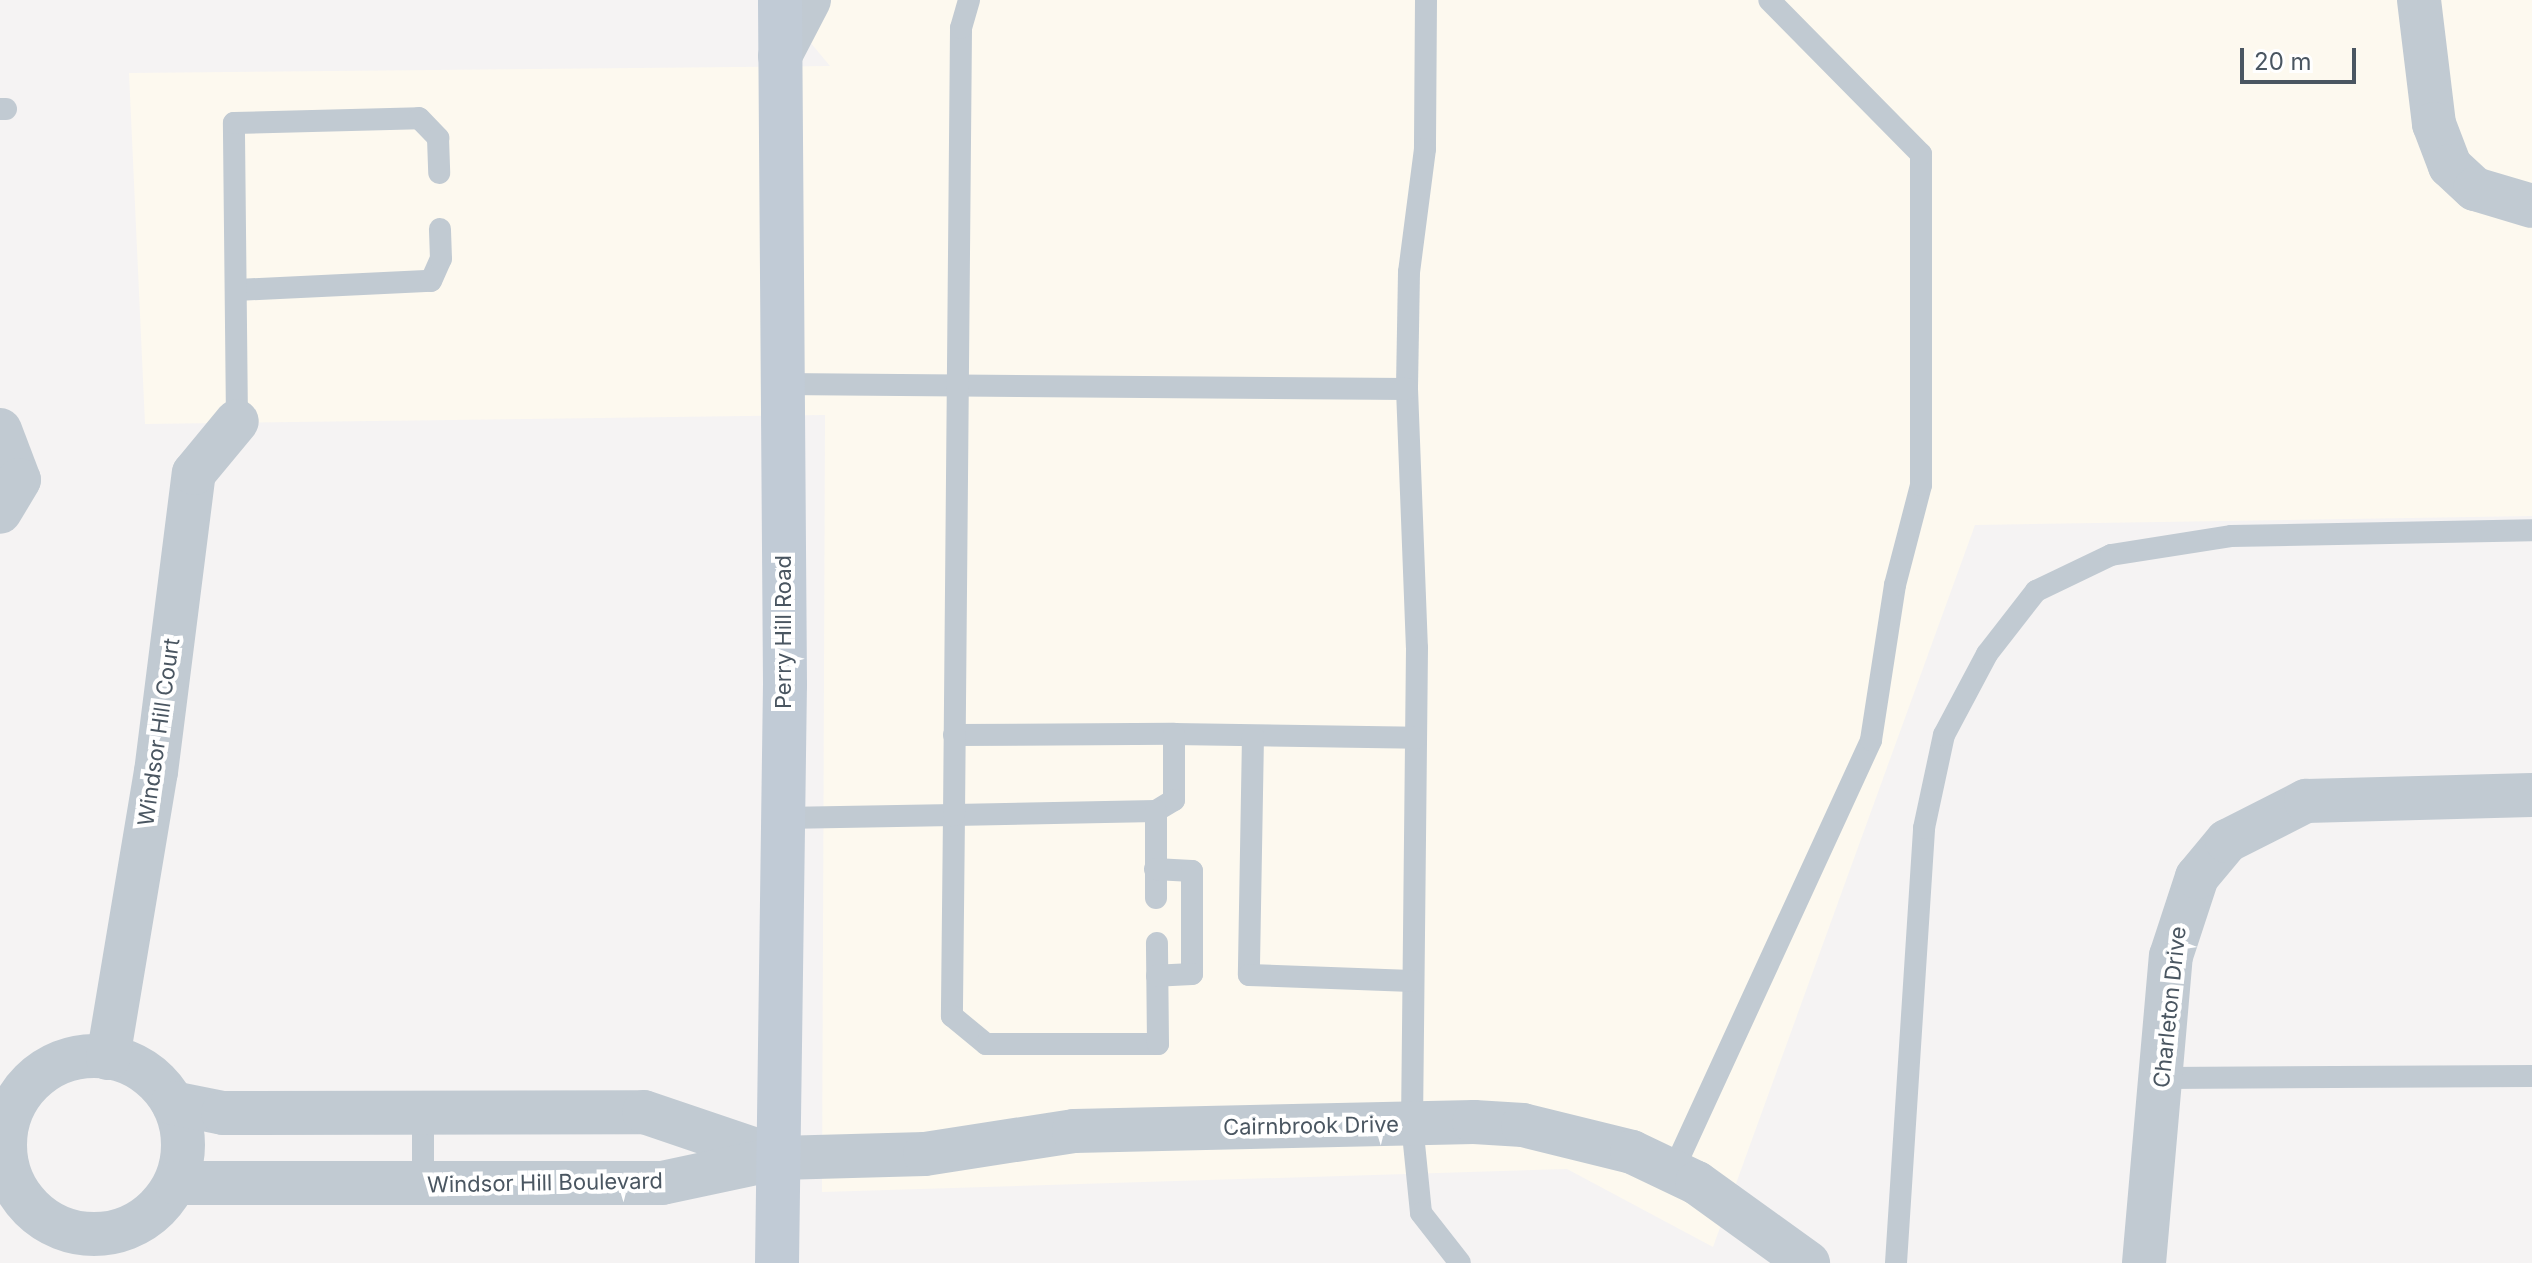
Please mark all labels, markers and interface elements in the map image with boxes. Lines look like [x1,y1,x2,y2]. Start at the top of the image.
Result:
scale bar [2244,32,2360,82]
text: 20 m [2254,47,2312,76]
street label: Perry Hill Road [771,555,797,709]
street label: Windsor Hill Court [133,636,185,828]
street label: Charleton Drive [2148,925,2192,1089]
street label: Cairnbrook Drive [1223,1111,1399,1141]
street label: Windsor Hill Boulevard [427,1168,663,1198]

